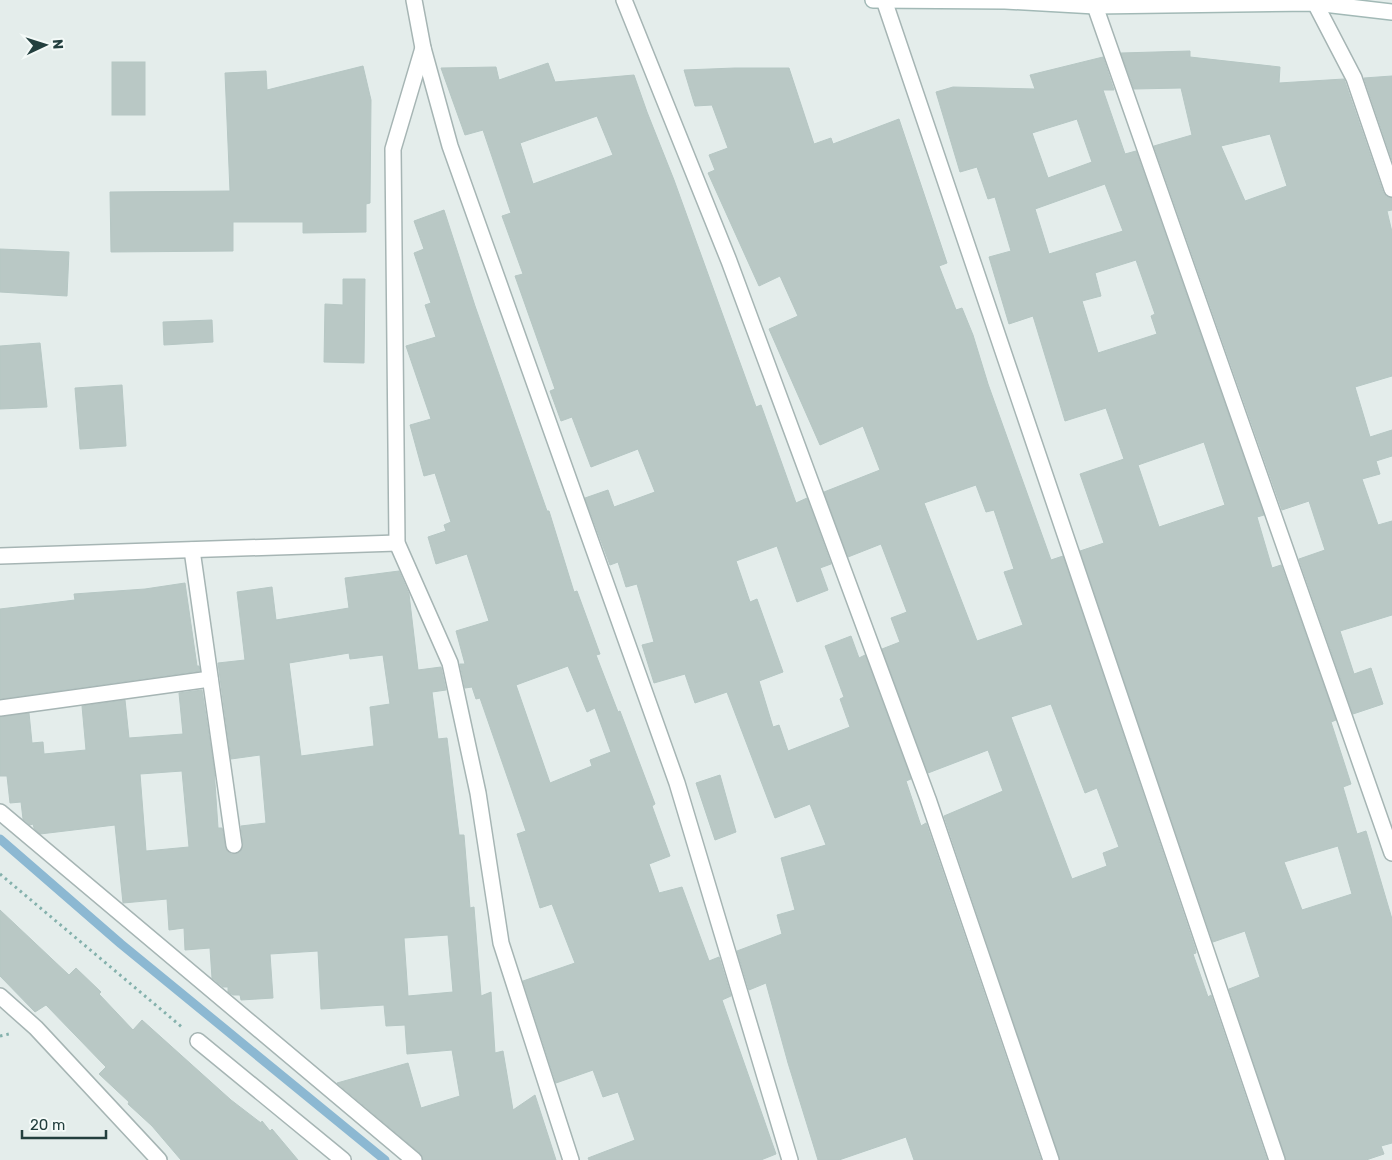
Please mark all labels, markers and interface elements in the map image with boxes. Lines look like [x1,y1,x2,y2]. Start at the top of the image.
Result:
north arrow [20,20,70,70]
text: N [49,39,66,50]
scale bar [22,1108,106,1140]
text: 20 m [30,1116,65,1134]

